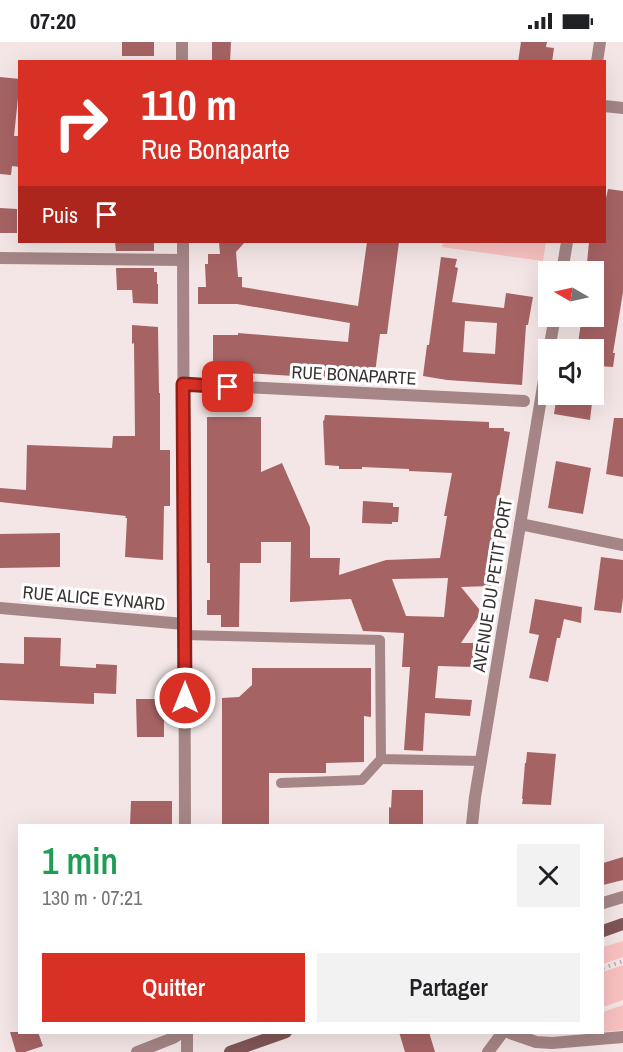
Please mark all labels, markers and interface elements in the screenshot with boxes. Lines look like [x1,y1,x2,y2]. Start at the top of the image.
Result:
text: 07:20 [30,6,76,36]
text: 110 m [141,77,237,133]
icon: right [42,84,120,162]
text: Rue Bonaparte [141,131,290,167]
icon: arrive [90,198,123,231]
text: Puis [42,200,78,230]
north arrow [538,261,604,327]
map controls [538,261,604,405]
button: sound [538,339,604,405]
street label: RUE BONAPARTE [291,359,417,391]
pin [202,361,253,412]
icon: arrive [211,370,244,403]
street label: AVENUE DU PETIT PORT [466,496,518,675]
street label: RUE ALICE EYNARD [22,579,166,617]
position arrow [153,666,217,730]
text: 1 min [42,837,118,885]
button: close [517,844,580,907]
text: 130 m · 07:21 [42,884,142,911]
button: Quitter [42,953,305,1022]
button: Partager [317,953,580,1022]

